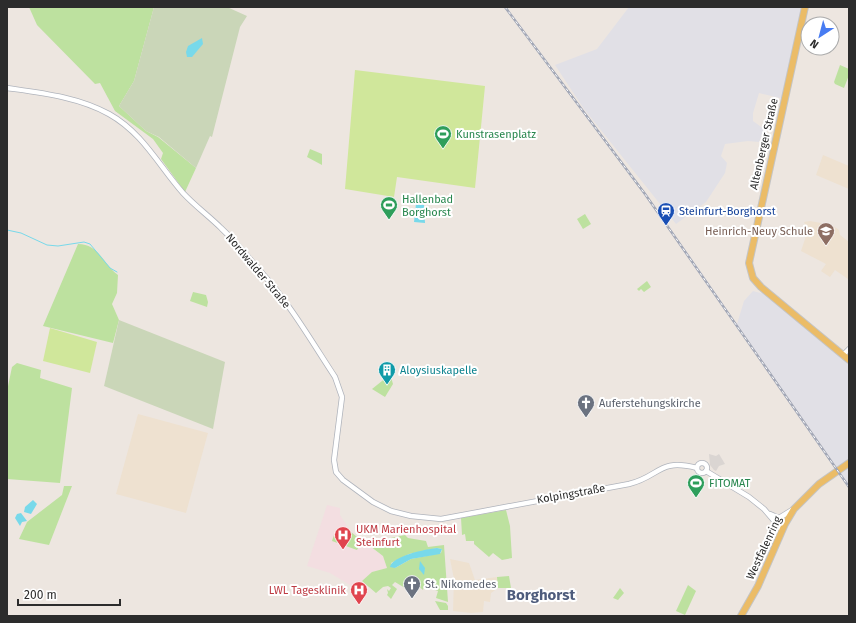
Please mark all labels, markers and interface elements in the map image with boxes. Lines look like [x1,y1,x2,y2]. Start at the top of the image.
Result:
north arrow [800,16,840,56]
text: N [808,36,821,51]
street label: Altenberger Straße [747,97,781,191]
sports icon: Kunstrasenplatz [433,124,453,149]
place label: Kunstrasenplatz [456,128,536,141]
place label: Hallenbad Borghorst [402,193,453,219]
sports icon: Hallenbad Borghorst [379,195,399,220]
station icon: Steinfurt-Borghorst [656,201,676,226]
place label: Steinfurt-Borghorst [679,205,776,218]
school or university icon: Heinrich-Neuy Schule [816,221,836,246]
place label: Heinrich-Neuy Schule [705,225,813,238]
street label: Nordwalder Straße [223,231,293,311]
building icon: Aloysiuskapelle [377,360,397,385]
place label: Aloysiuskapelle [400,364,477,377]
church icon: Auferstehungskirche [576,393,596,418]
place label: Auferstehungskirche [599,397,701,410]
sports icon: FITOMAT [686,473,706,498]
place label: FITOMAT [709,477,751,490]
street label: Kolpingstraße [536,482,606,506]
street label: Westfalenring [744,514,784,582]
place label: UKM Marienhospital Steinfurt [356,523,456,549]
hospital icon: UKM Marienhospital Steinfurt [333,525,353,550]
church icon: St. Nikomedes [402,574,422,599]
place label: St. Nikomedes [425,578,496,591]
hospital icon: LWL Tagesklinik [349,580,369,605]
scale bar [18,581,120,607]
place label: LWL Tagesklinik [269,584,346,597]
district label: Borghorst [507,586,575,604]
text: 200 m [24,588,57,602]

